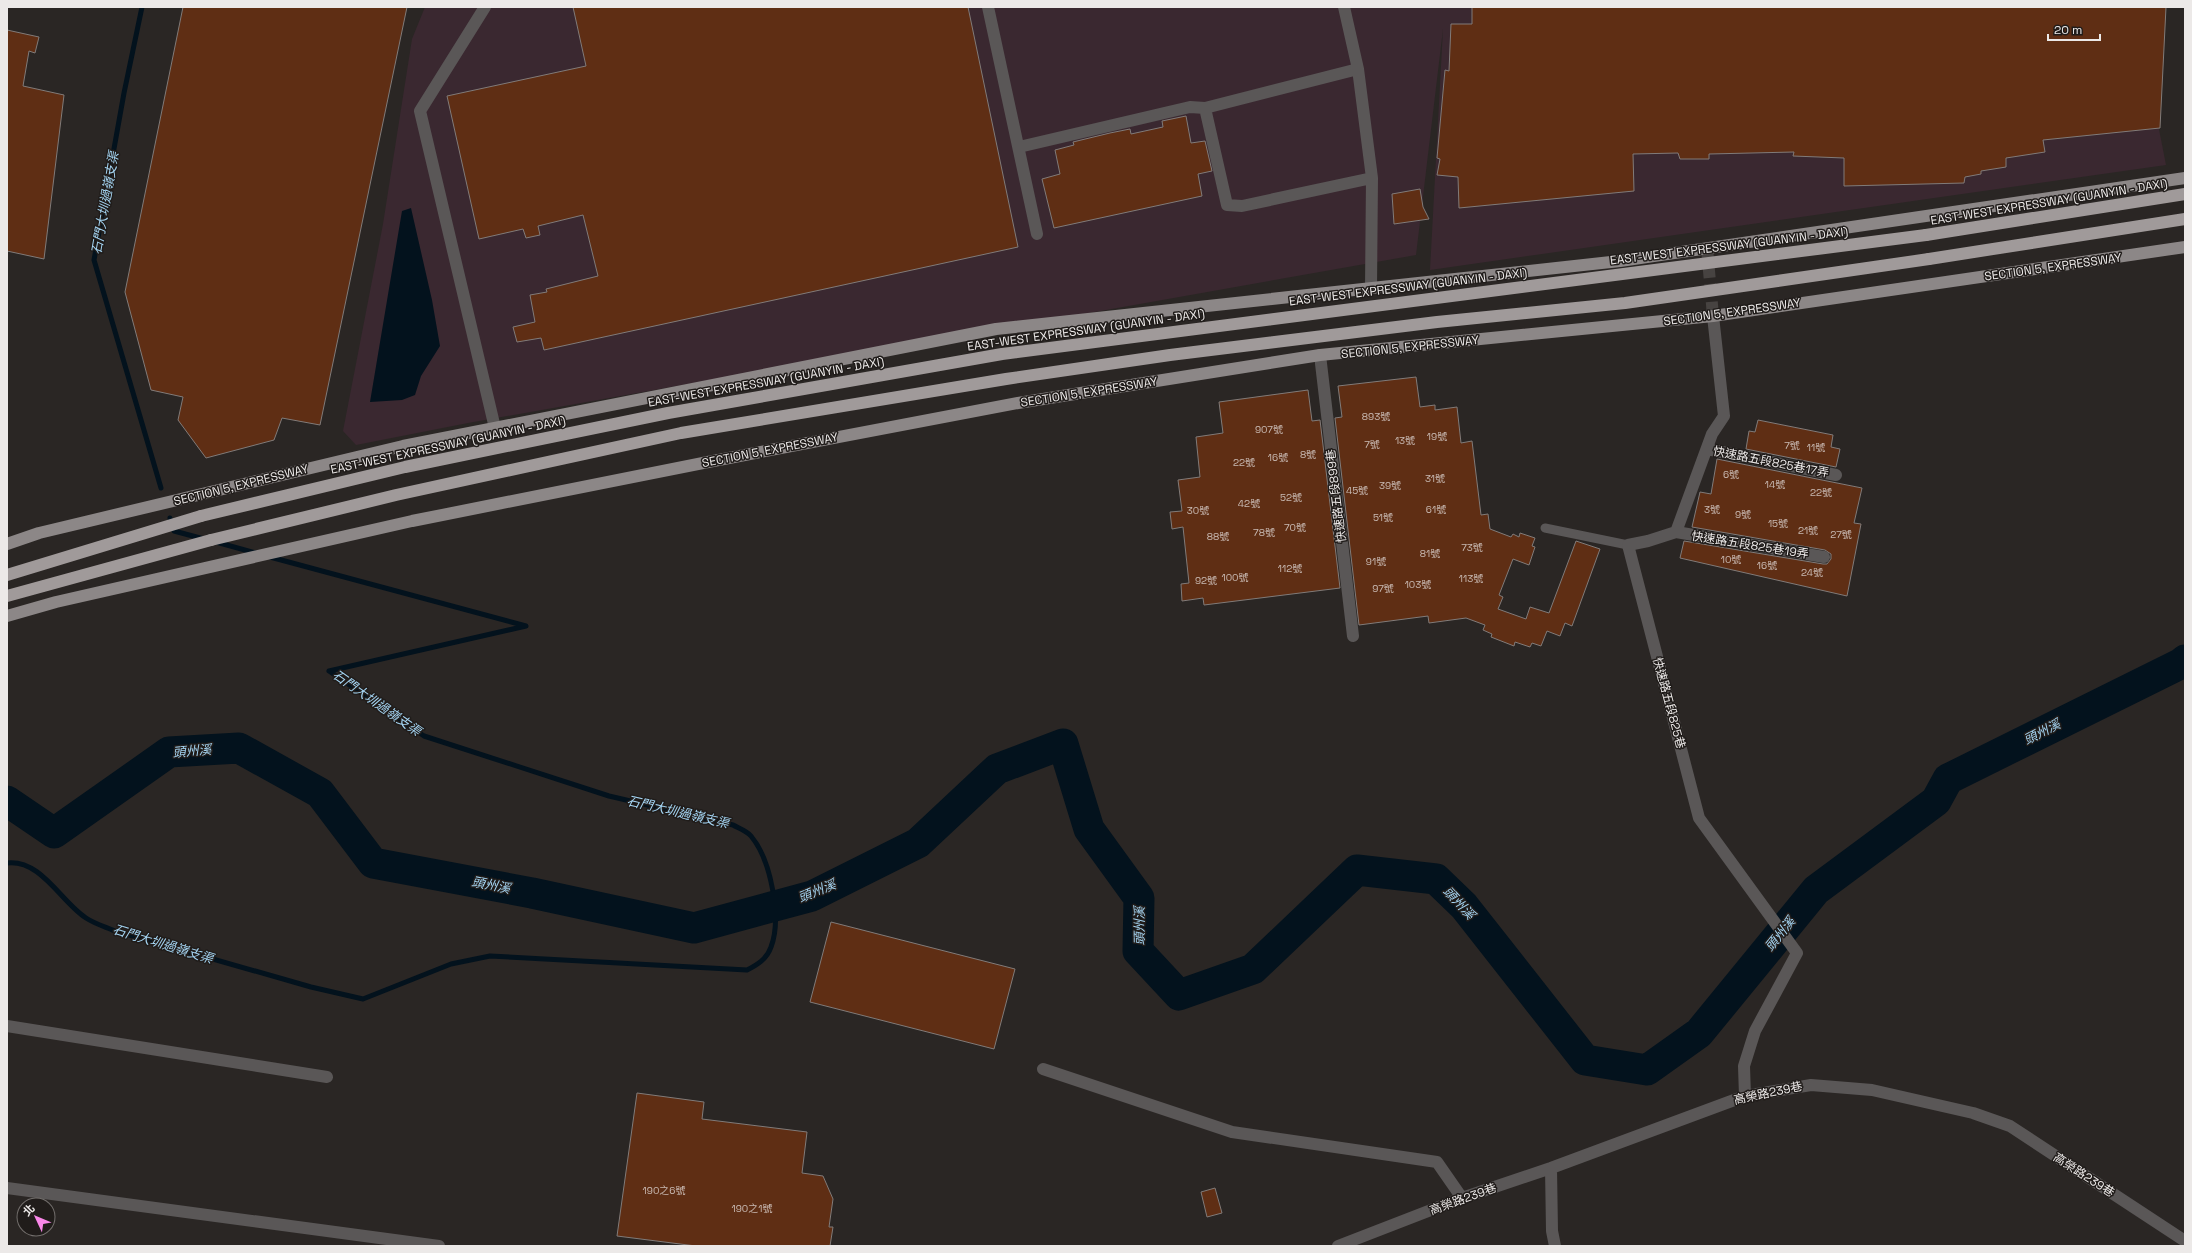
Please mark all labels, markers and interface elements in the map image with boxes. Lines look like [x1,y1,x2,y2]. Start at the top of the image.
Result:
scale bar [2048,16,2100,42]
text: 20 m [2054,22,2082,38]
water label: 石門大圳過嶺支渠 [88,148,123,256]
street label: EAST-WEST EXPRESSWAY (GUANYIN - DAXI) [1929,175,2169,229]
street label: EAST-WEST EXPRESSWAY (GUANYIN - DAXI) [1609,223,1849,269]
street label: SECTION 5, EXPRESSWAY [1983,249,2123,285]
street label: EAST-WEST EXPRESSWAY (GUANYIN - DAXI) [1288,264,1528,310]
street label: SECTION 5, EXPRESSWAY [1662,294,1802,330]
street label: EAST-WEST EXPRESSWAY (GUANYIN - DAXI) [966,305,1206,355]
street label: SECTION 5, EXPRESSWAY [1340,332,1480,362]
street label: EAST-WEST EXPRESSWAY (GUANYIN - DAXI) [647,353,885,411]
street label: SECTION 5, EXPRESSWAY [1019,373,1159,411]
house number: 893號 [1362,410,1390,423]
street label: EAST-WEST EXPRESSWAY (GUANYIN - DAXI) [329,412,567,478]
house number: 907號 [1255,423,1283,436]
street label: SECTION 5, EXPRESSWAY [701,429,840,471]
house number: 19號 [1427,430,1447,443]
house number: 13號 [1395,434,1415,447]
house number: 7號 [1364,438,1380,451]
house number: 7號 [1784,439,1800,452]
house number: 11號 [1807,441,1825,454]
street label: 快速路五段825巷17弄 [1712,443,1830,481]
house number: 8號 [1300,448,1316,461]
street label: 快速路五段899巷 [1322,448,1350,544]
house number: 16號 [1268,451,1288,464]
house number: 22號 [1233,456,1255,469]
street label: SECTION 5, EXPRESSWAY [172,460,311,510]
house number: 6號 [1723,468,1739,481]
house number: 31號 [1425,472,1445,485]
house number: 14號 [1765,478,1785,491]
house number: 39號 [1379,479,1401,492]
house number: 45號 [1346,484,1368,497]
house number: 22號 [1810,486,1832,499]
house number: 52號 [1280,491,1302,504]
house number: 42號 [1238,497,1260,510]
house number: 61號 [1426,503,1446,516]
house number: 3號 [1704,503,1720,516]
house number: 30號 [1187,504,1209,517]
house number: 9號 [1735,508,1751,521]
house number: 51號 [1373,511,1393,524]
house number: 15號 [1768,517,1788,530]
house number: 70號 [1284,521,1306,534]
house number: 21號 [1798,524,1818,537]
house number: 78號 [1253,526,1275,539]
street label: 快速路五段825巷19弄 [1690,528,1810,562]
house number: 27號 [1830,528,1852,541]
house number: 88號 [1207,530,1229,543]
house number: 73號 [1461,541,1483,554]
house number: 81號 [1420,547,1440,560]
house number: 10號 [1721,553,1741,566]
house number: 91號 [1366,555,1386,568]
house number: 16號 [1757,559,1777,572]
house number: 112號 [1278,562,1302,575]
house number: 24號 [1801,566,1823,579]
house number: 100號 [1222,571,1249,584]
house number: 113號 [1459,572,1483,585]
house number: 92號 [1195,574,1217,587]
house number: 103號 [1405,578,1431,591]
house number: 97號 [1372,582,1394,595]
street label: 快速路五段825巷 [1649,656,1689,750]
water label: 石門大圳過嶺支渠 [330,666,426,741]
water label: 頭州溪 [2021,715,2065,748]
water label: 頭州溪 [172,741,214,761]
water label: 石門大圳過嶺支渠 [625,792,733,832]
water label: 頭州溪 [470,873,514,897]
water label: 頭州溪 [796,875,840,906]
water label: 頭州溪 [1439,883,1480,925]
water label: 頭州溪 [1131,905,1148,946]
water label: 頭州溪 [1761,912,1800,955]
water label: 石門大圳過嶺支渠 [111,921,217,968]
street label: 高榮路239巷 [1732,1078,1804,1108]
street label: 高榮路239巷 [2050,1149,2118,1201]
street label: 高榮路239巷 [1427,1180,1499,1218]
house number: 190之6號 [643,1184,685,1197]
north arrow [16,1197,56,1237]
text: 北 [20,1201,38,1219]
house number: 190之1號 [732,1202,772,1215]

